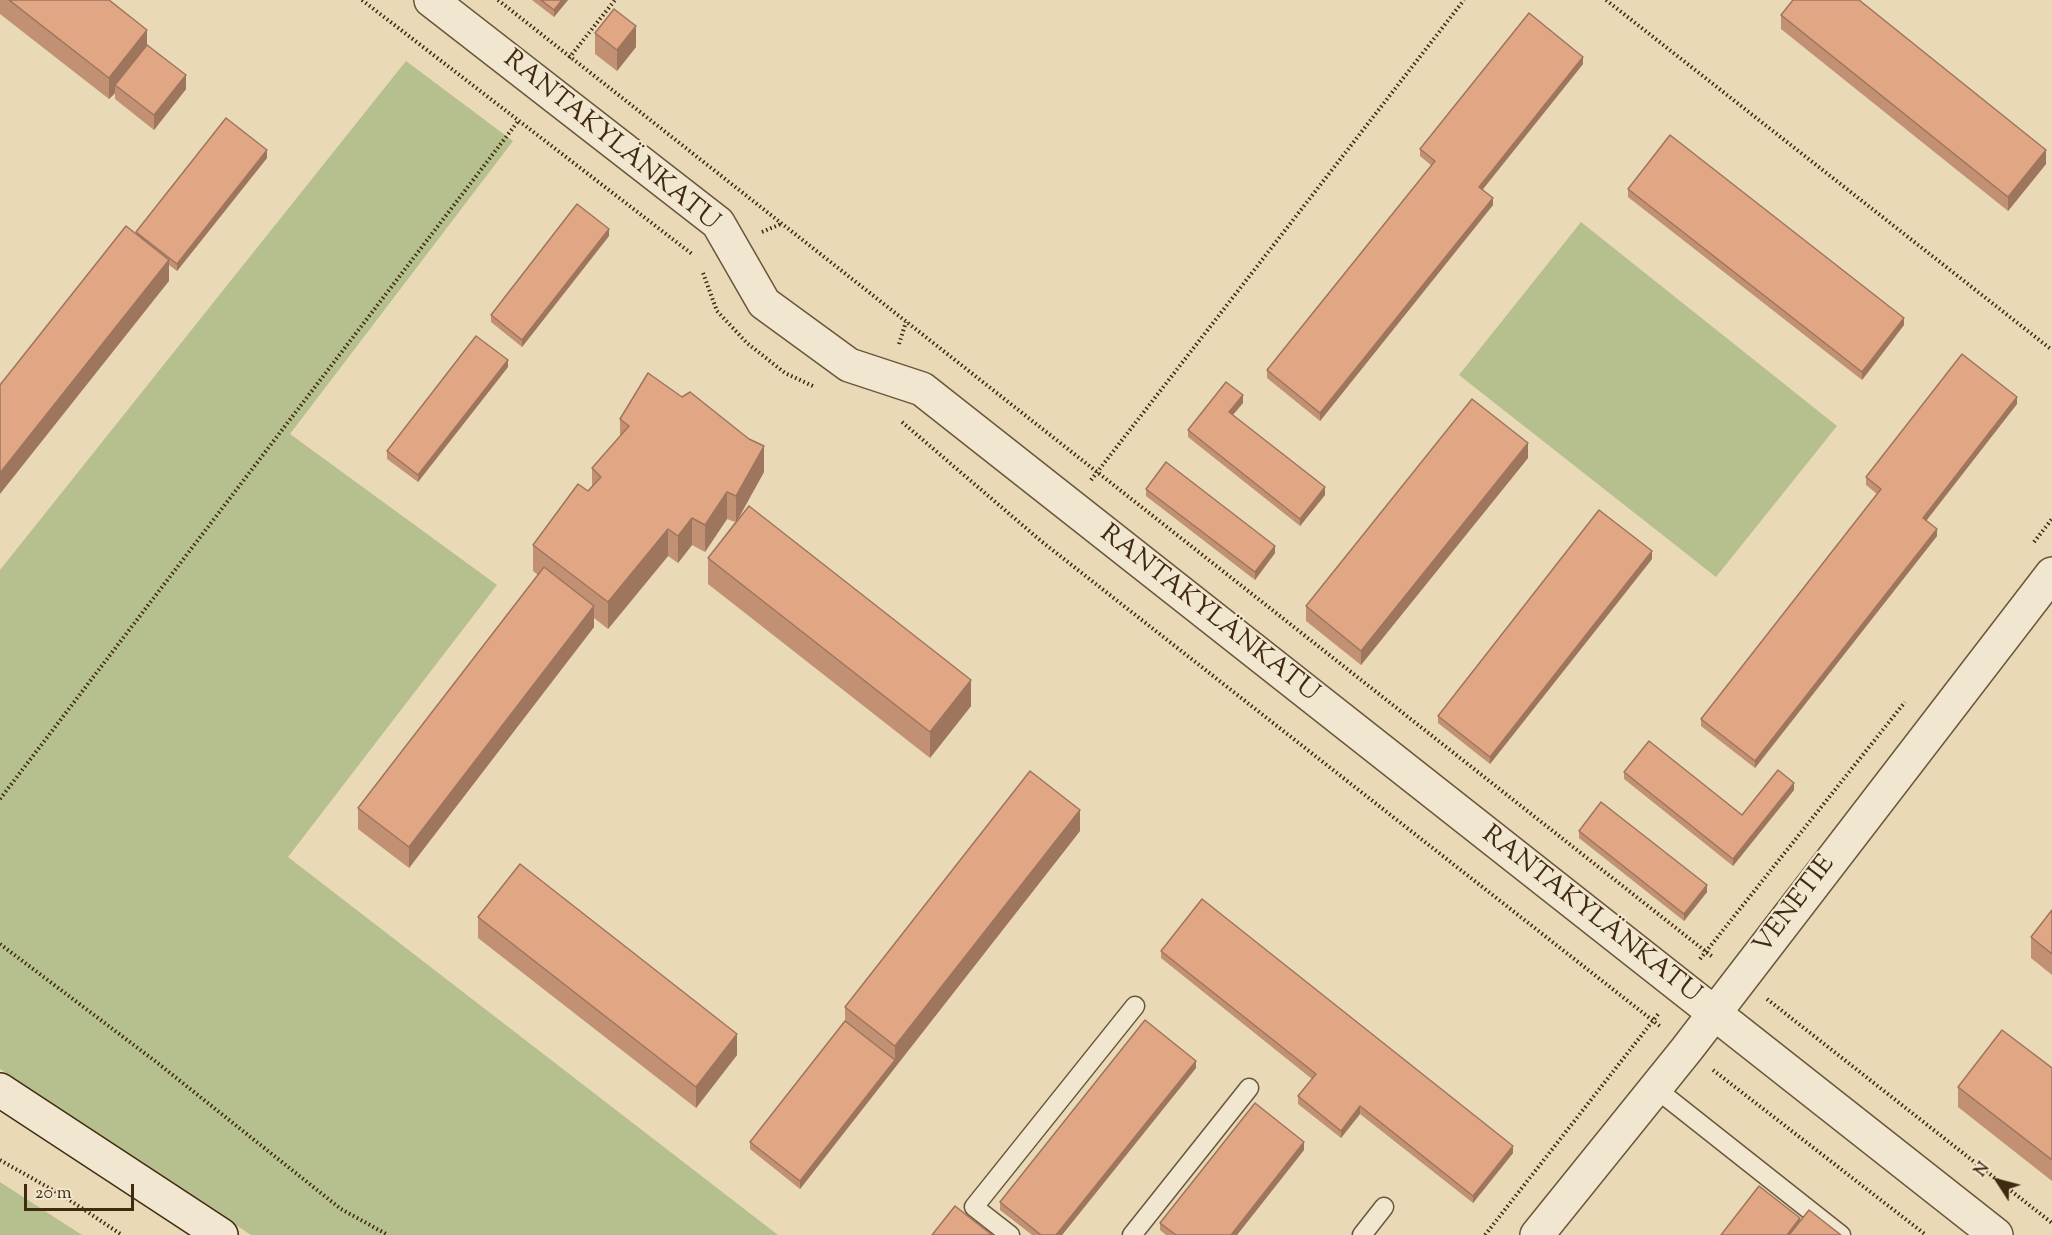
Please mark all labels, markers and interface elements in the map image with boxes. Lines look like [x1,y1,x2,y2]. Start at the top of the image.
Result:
street label: RANTAKYLÄNKATU [496,45,724,239]
street label: RANTAKYLÄNKATU [1092,520,1324,710]
street label: RANTAKYLÄNKATU [1474,821,1706,1011]
street label: VENETIE [1749,850,1843,962]
north arrow [1968,1151,2028,1211]
text: N [1970,1158,1996,1182]
scale bar [27,1172,136,1210]
text: 20 m [35,1181,72,1207]

